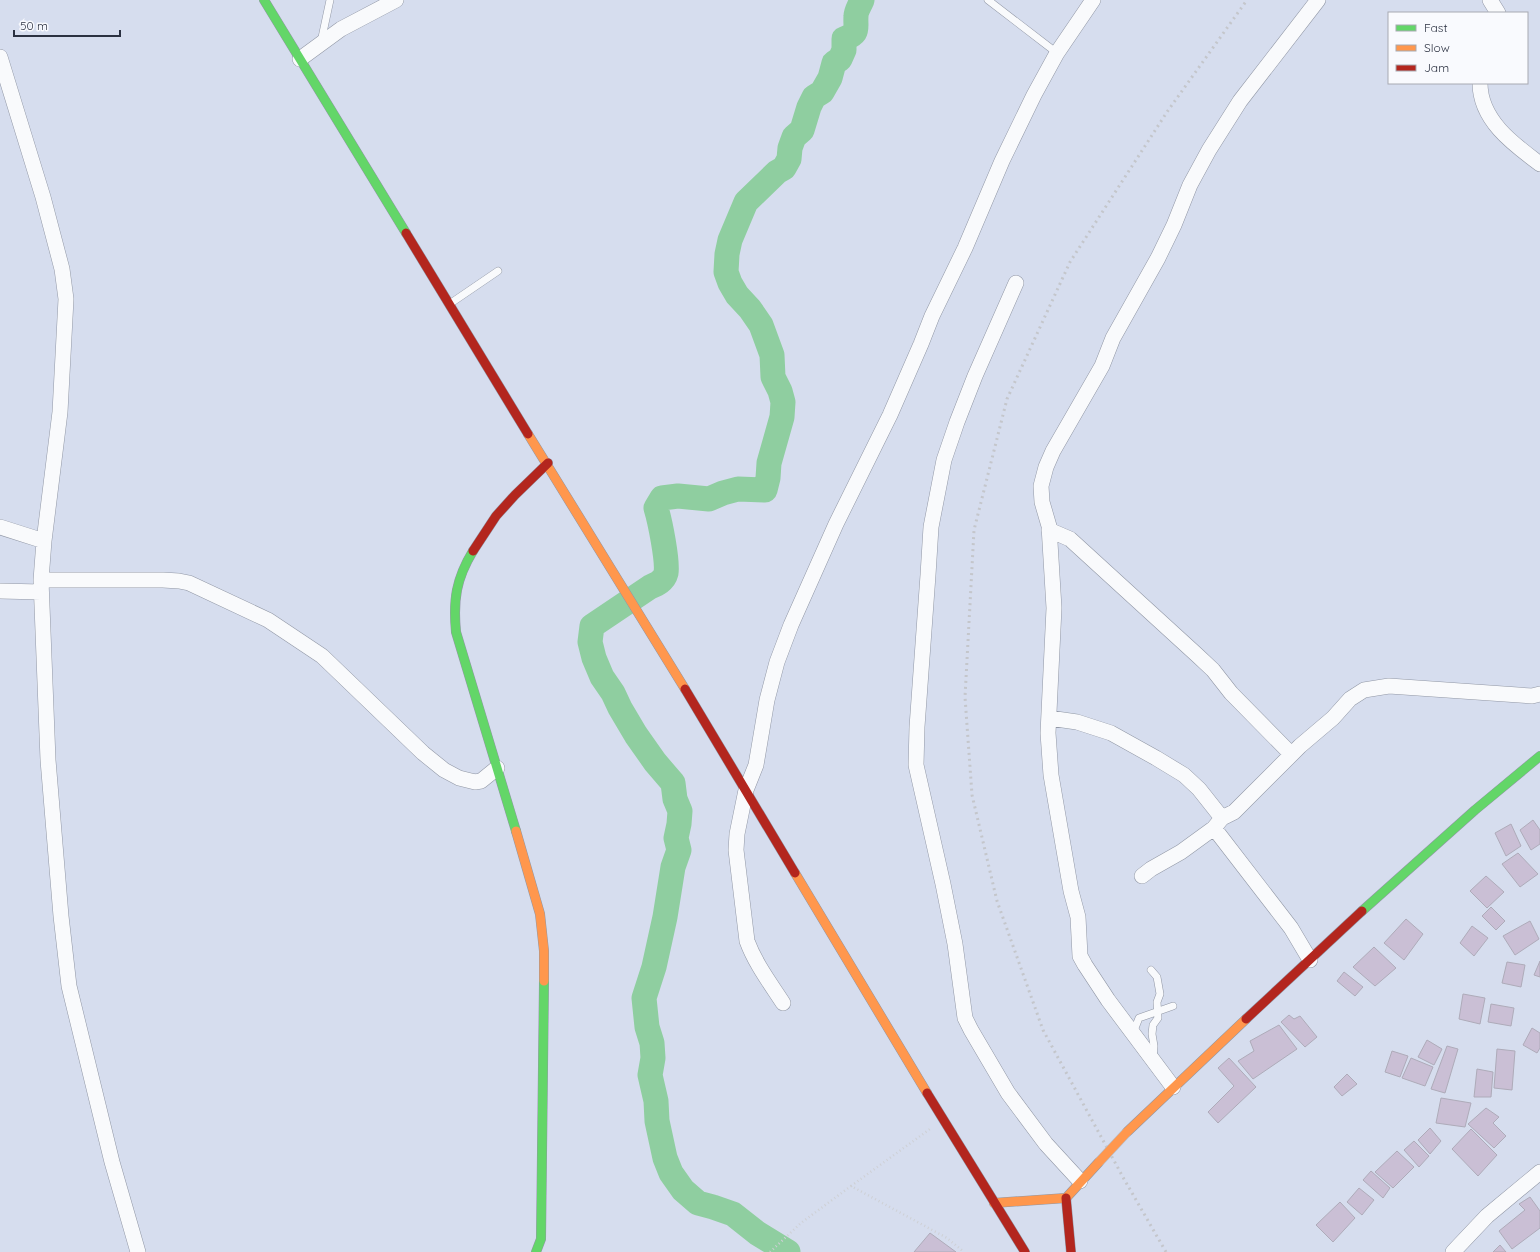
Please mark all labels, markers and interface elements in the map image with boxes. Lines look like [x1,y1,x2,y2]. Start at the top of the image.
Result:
scale bar [14,12,120,38]
legend [1388,12,1528,84]
text: 50 m [20,18,48,33]
text: Fast [1424,20,1448,35]
text: Slow [1424,40,1450,55]
text: Jam [1424,60,1449,75]

